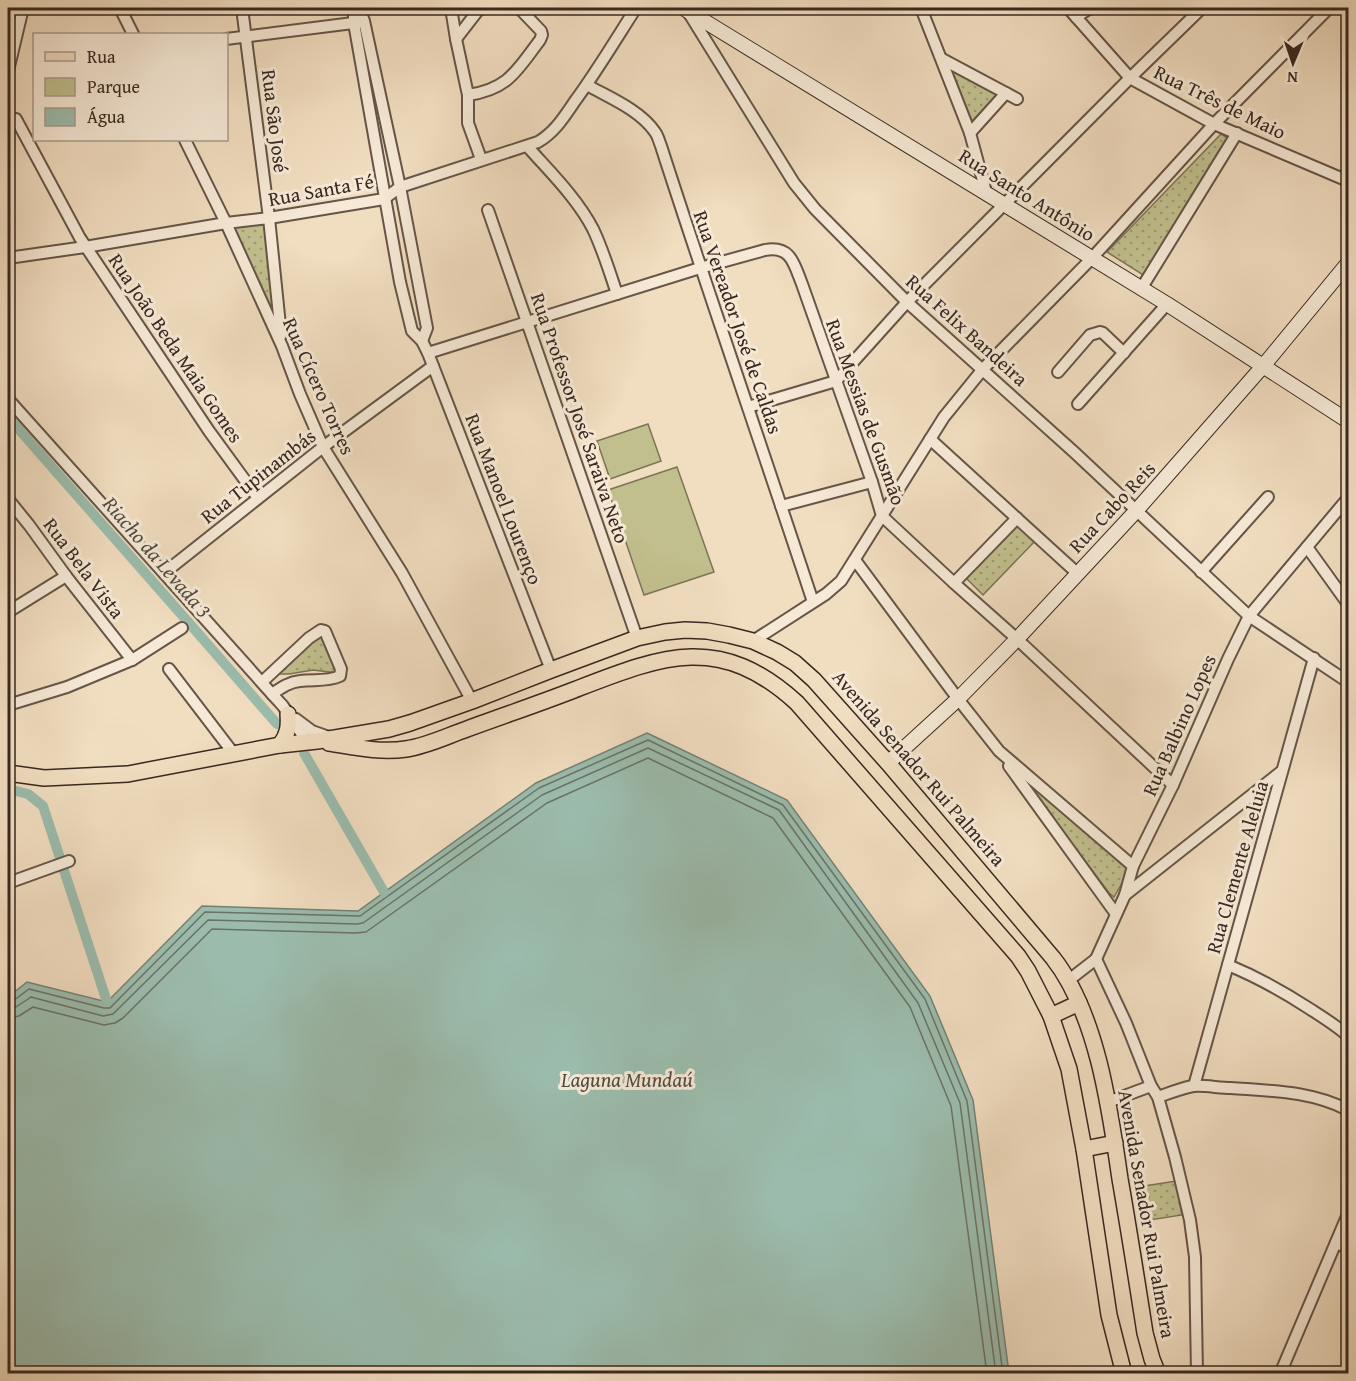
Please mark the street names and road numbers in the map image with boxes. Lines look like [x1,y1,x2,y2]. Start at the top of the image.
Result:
street label: Rua Três de Maio [1149,57,1291,146]
street label: Rua São José [255,68,296,174]
street label: Rua Santo Antônio [953,141,1101,248]
street label: Rua Santa Fé [266,166,376,213]
street label: Rua Vereador José de Caldas [687,206,790,437]
street label: Rua João Beda Maia Gomes [102,247,251,448]
street label: Rua Felix Bandeira [900,267,1035,393]
street label: Rua Professor José Saraiva Neto [524,289,637,547]
street label: Rua Cícero Torres [276,312,363,459]
street label: Rua Messias de Gusmão [819,315,914,509]
street label: Rua Manoel Lourenço [458,409,550,589]
street label: Rua Tupinambás [194,421,322,530]
street label: Rua Cabo Reis [1061,454,1162,559]
street label: Rua Bela Vista [37,511,132,625]
street label: Rua Balbino Lopes [1134,649,1223,800]
street label: Avenida Senador Rui Palmeira [826,663,1013,873]
street label: Rua Clemente Aleluia [1198,777,1275,957]
street label: Avenida Senador Rui Palmeira [1111,1087,1184,1341]

